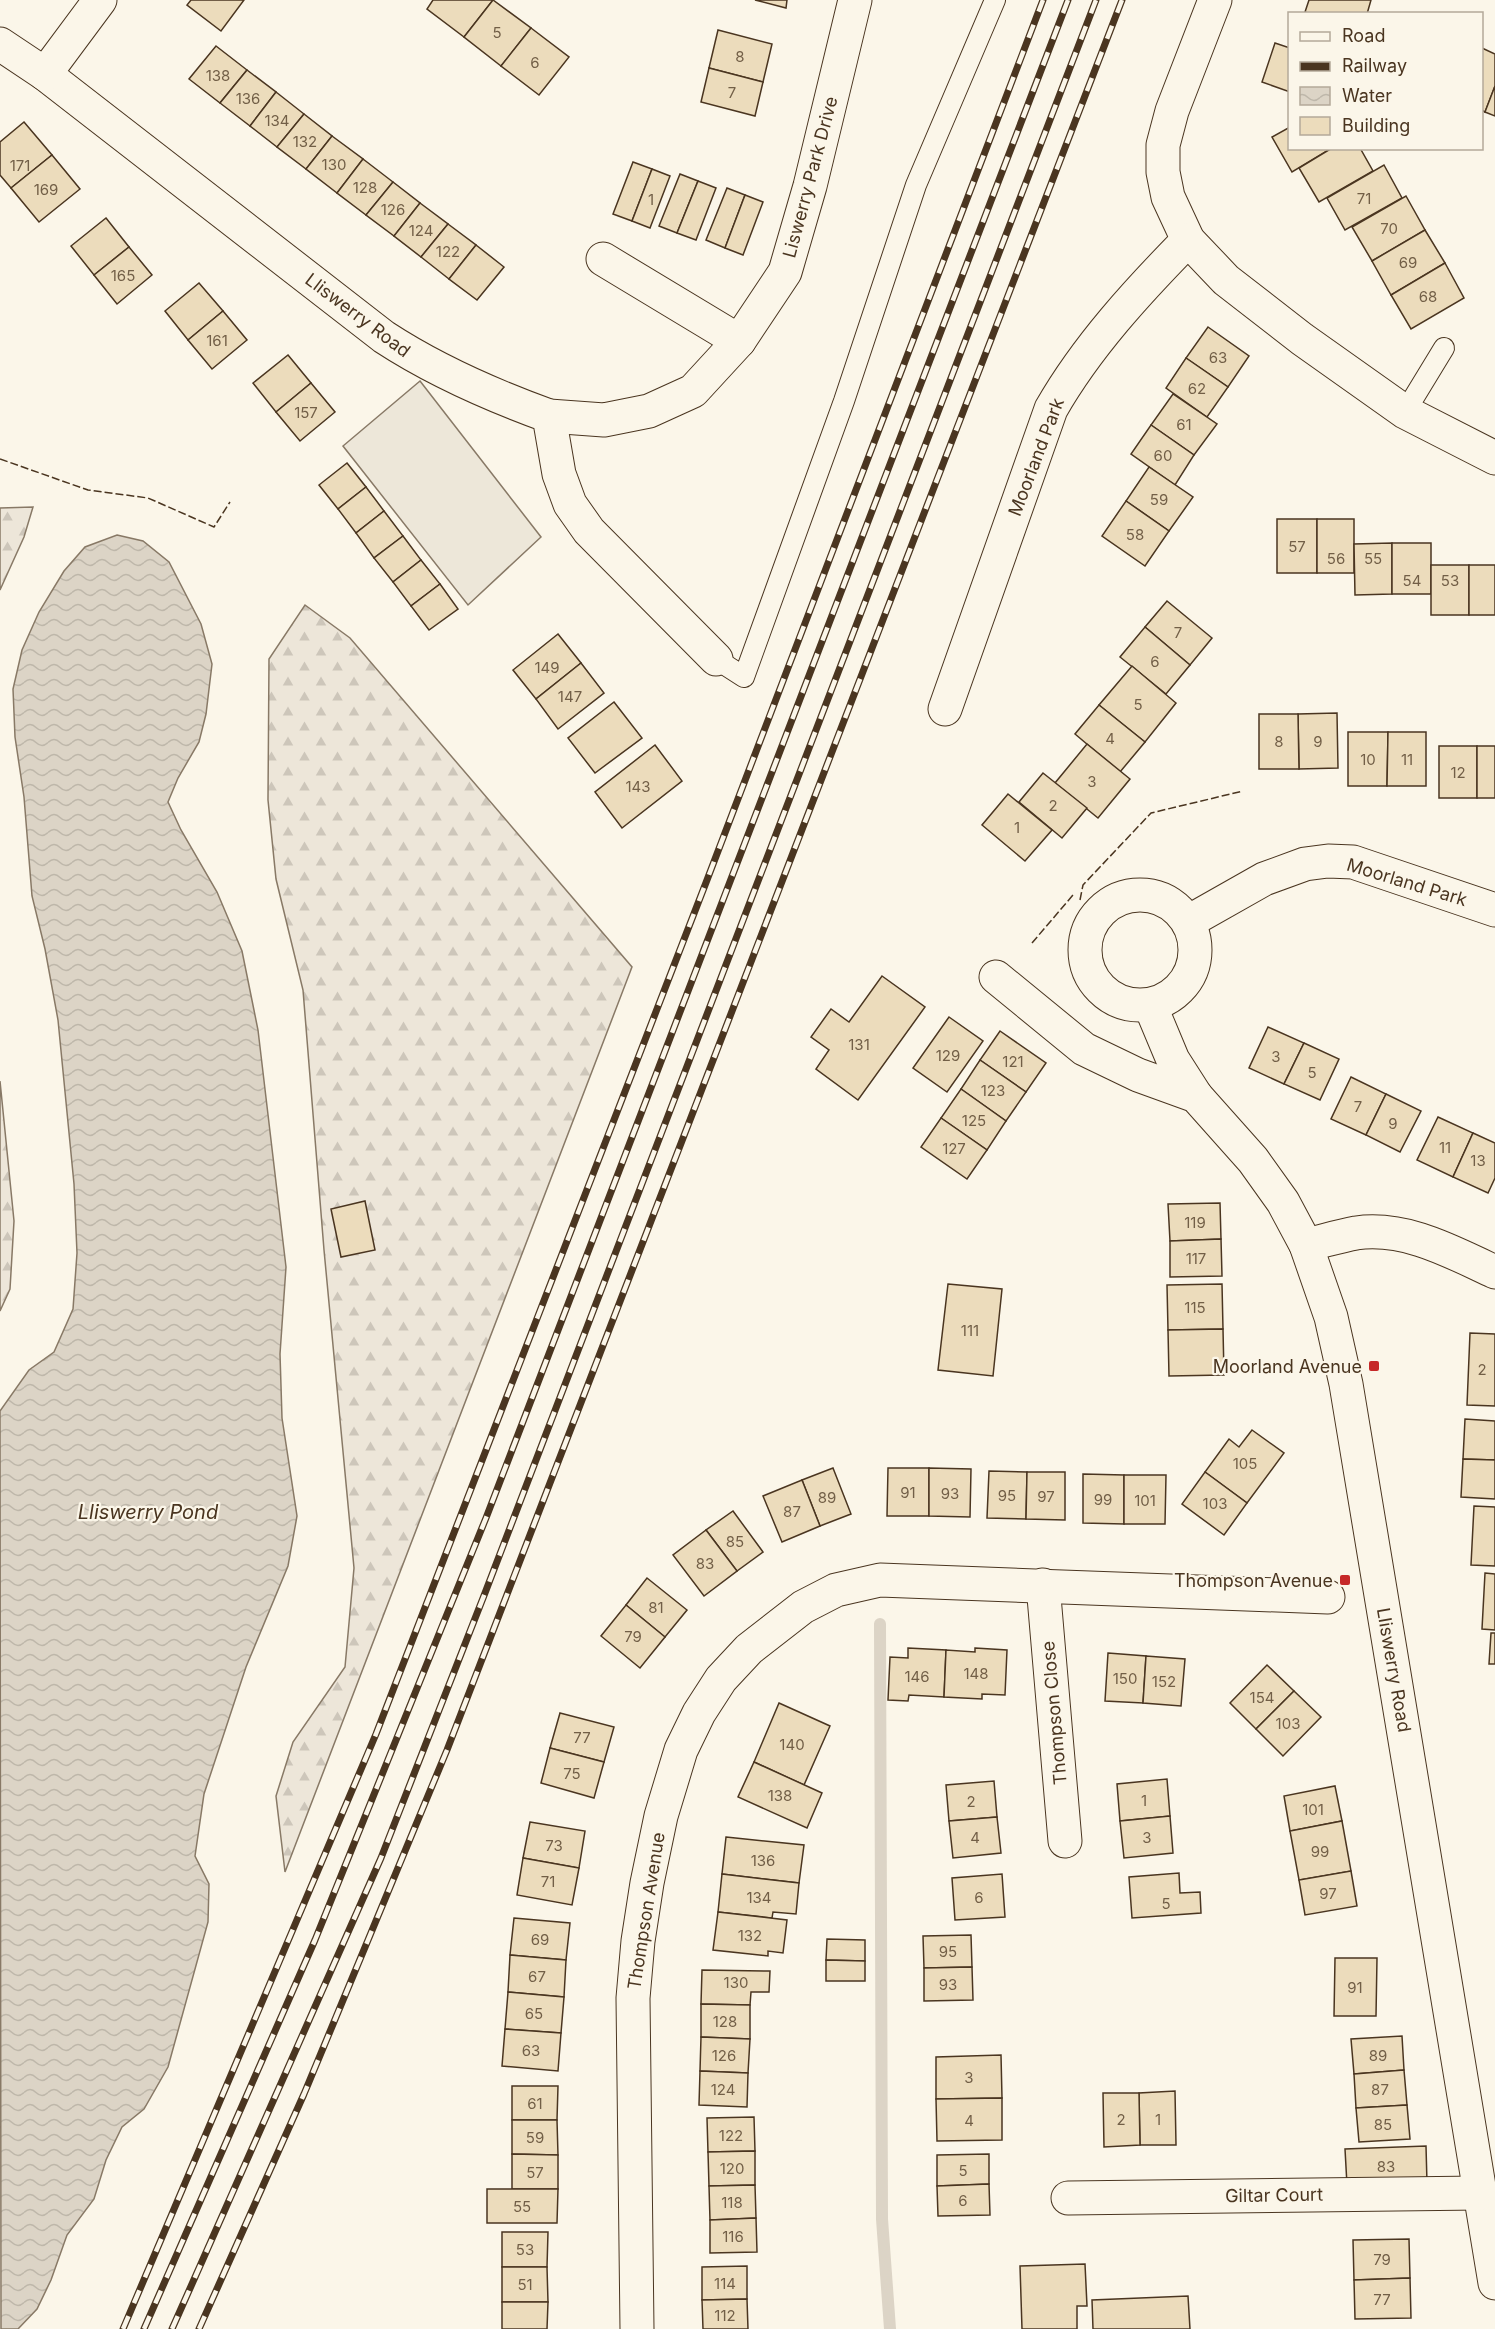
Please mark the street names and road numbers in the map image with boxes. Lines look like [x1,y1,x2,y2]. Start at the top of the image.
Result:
street label: Liswerry Park Drive [778,94,842,260]
street label: Lliswerry Road [301,269,415,361]
street label: Moorland Park [1004,395,1068,519]
street label: Moorland Park [1344,854,1470,910]
street label: Lliswerry Road [1373,1606,1415,1734]
street label: Thompson Close [1037,1640,1071,1786]
street label: Thompson Avenue [623,1831,669,1991]
street label: Giltar Court [1225,2184,1323,2206]

